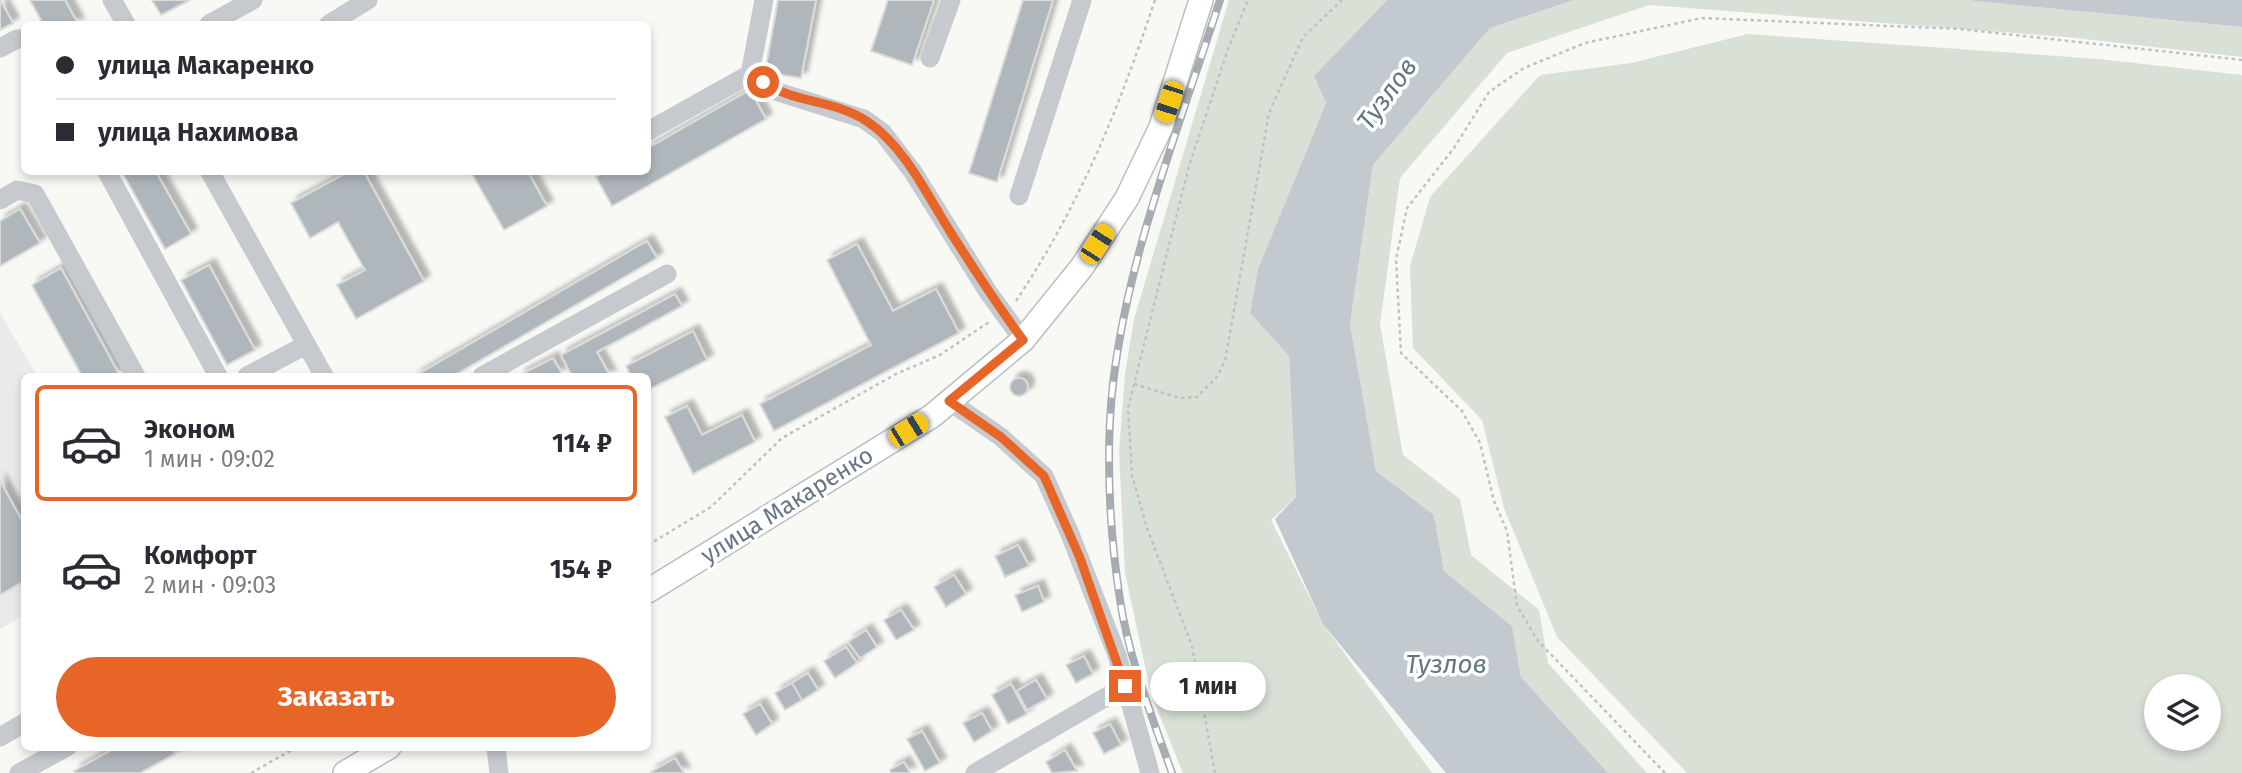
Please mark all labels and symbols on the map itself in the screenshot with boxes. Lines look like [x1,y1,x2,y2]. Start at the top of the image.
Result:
water label: Тузлов [1351,52,1423,136]
route start [747,66,779,98]
car [1153,79,1186,125]
car [1077,221,1118,267]
car [885,410,932,450]
street label: улица Макаренко [696,441,878,569]
water label: Тузлов [1406,649,1486,680]
callout: 1 мин [1150,662,1265,710]
route end [1109,670,1141,702]

